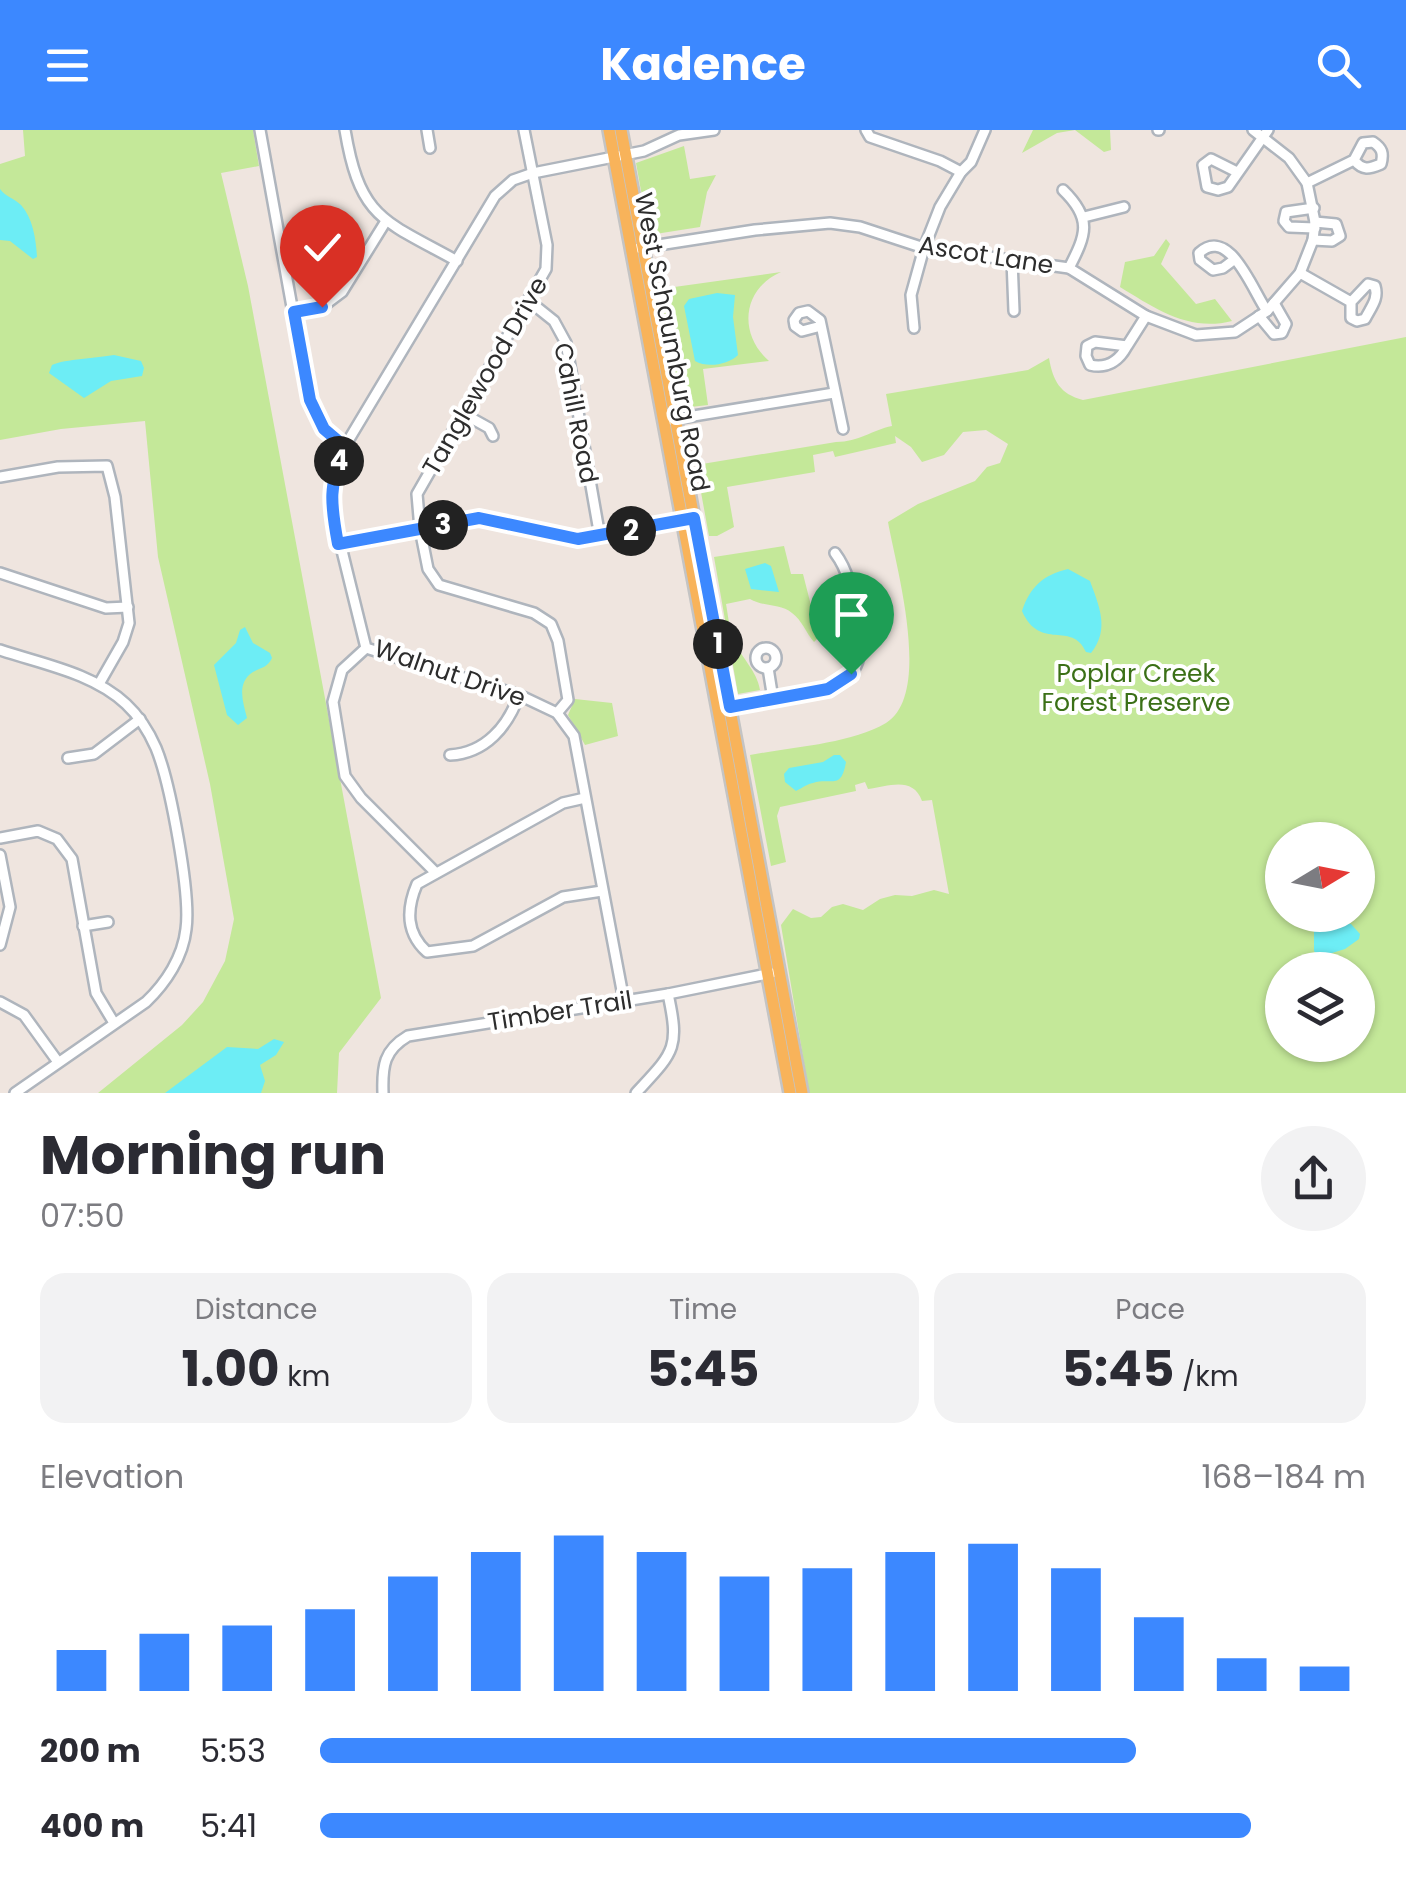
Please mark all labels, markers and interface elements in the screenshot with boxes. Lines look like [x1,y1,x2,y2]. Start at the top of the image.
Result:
text: Kadence [600,33,806,96]
icon: menu [40,38,95,93]
icon: search [1311,38,1366,93]
street label: West Schaumburg Road [626,189,718,495]
pin [280,205,365,308]
icon: check [295,220,350,275]
street label: Ascot Lane [916,227,1056,283]
street label: Tanglewood Drive [414,270,556,482]
street label: Cahill Road [545,340,607,486]
pin: 4 [314,436,364,486]
text: 4 [330,441,348,480]
pin: 3 [418,500,468,550]
text: 3 [435,505,451,544]
pin: 2 [606,506,656,556]
text: 2 [623,511,639,550]
pin [809,572,894,675]
icon: arrive [824,587,879,642]
pin: 1 [693,619,743,669]
text: 1 [713,624,723,663]
street label: Walnut Drive [370,631,530,715]
park label: Poplar Creek Forest Preserve [1042,656,1230,720]
north arrow [1265,822,1375,932]
map controls [1265,822,1375,1062]
button: layers [1265,952,1375,1062]
street label: Timber Trail [485,982,635,1040]
text: Morning run [40,1116,386,1193]
button: share [1261,1126,1366,1231]
text: 07:50 [40,1193,125,1238]
text: Distance [195,1290,317,1329]
text: Time [669,1290,737,1329]
text: Pace [1115,1290,1185,1329]
text: 1.00 [182,1333,280,1404]
text: 5:45 [646,1333,760,1404]
text: 5:45 [1061,1333,1174,1404]
text: km [280,1357,330,1396]
text: /km [1174,1357,1239,1396]
text: Elevation [40,1454,184,1499]
text: 168–184 m [1202,1454,1366,1499]
text: 200 m [40,1728,141,1773]
text: 5:53 [200,1728,266,1773]
text: 400 m [40,1803,144,1848]
text: 5:41 [200,1803,257,1848]

